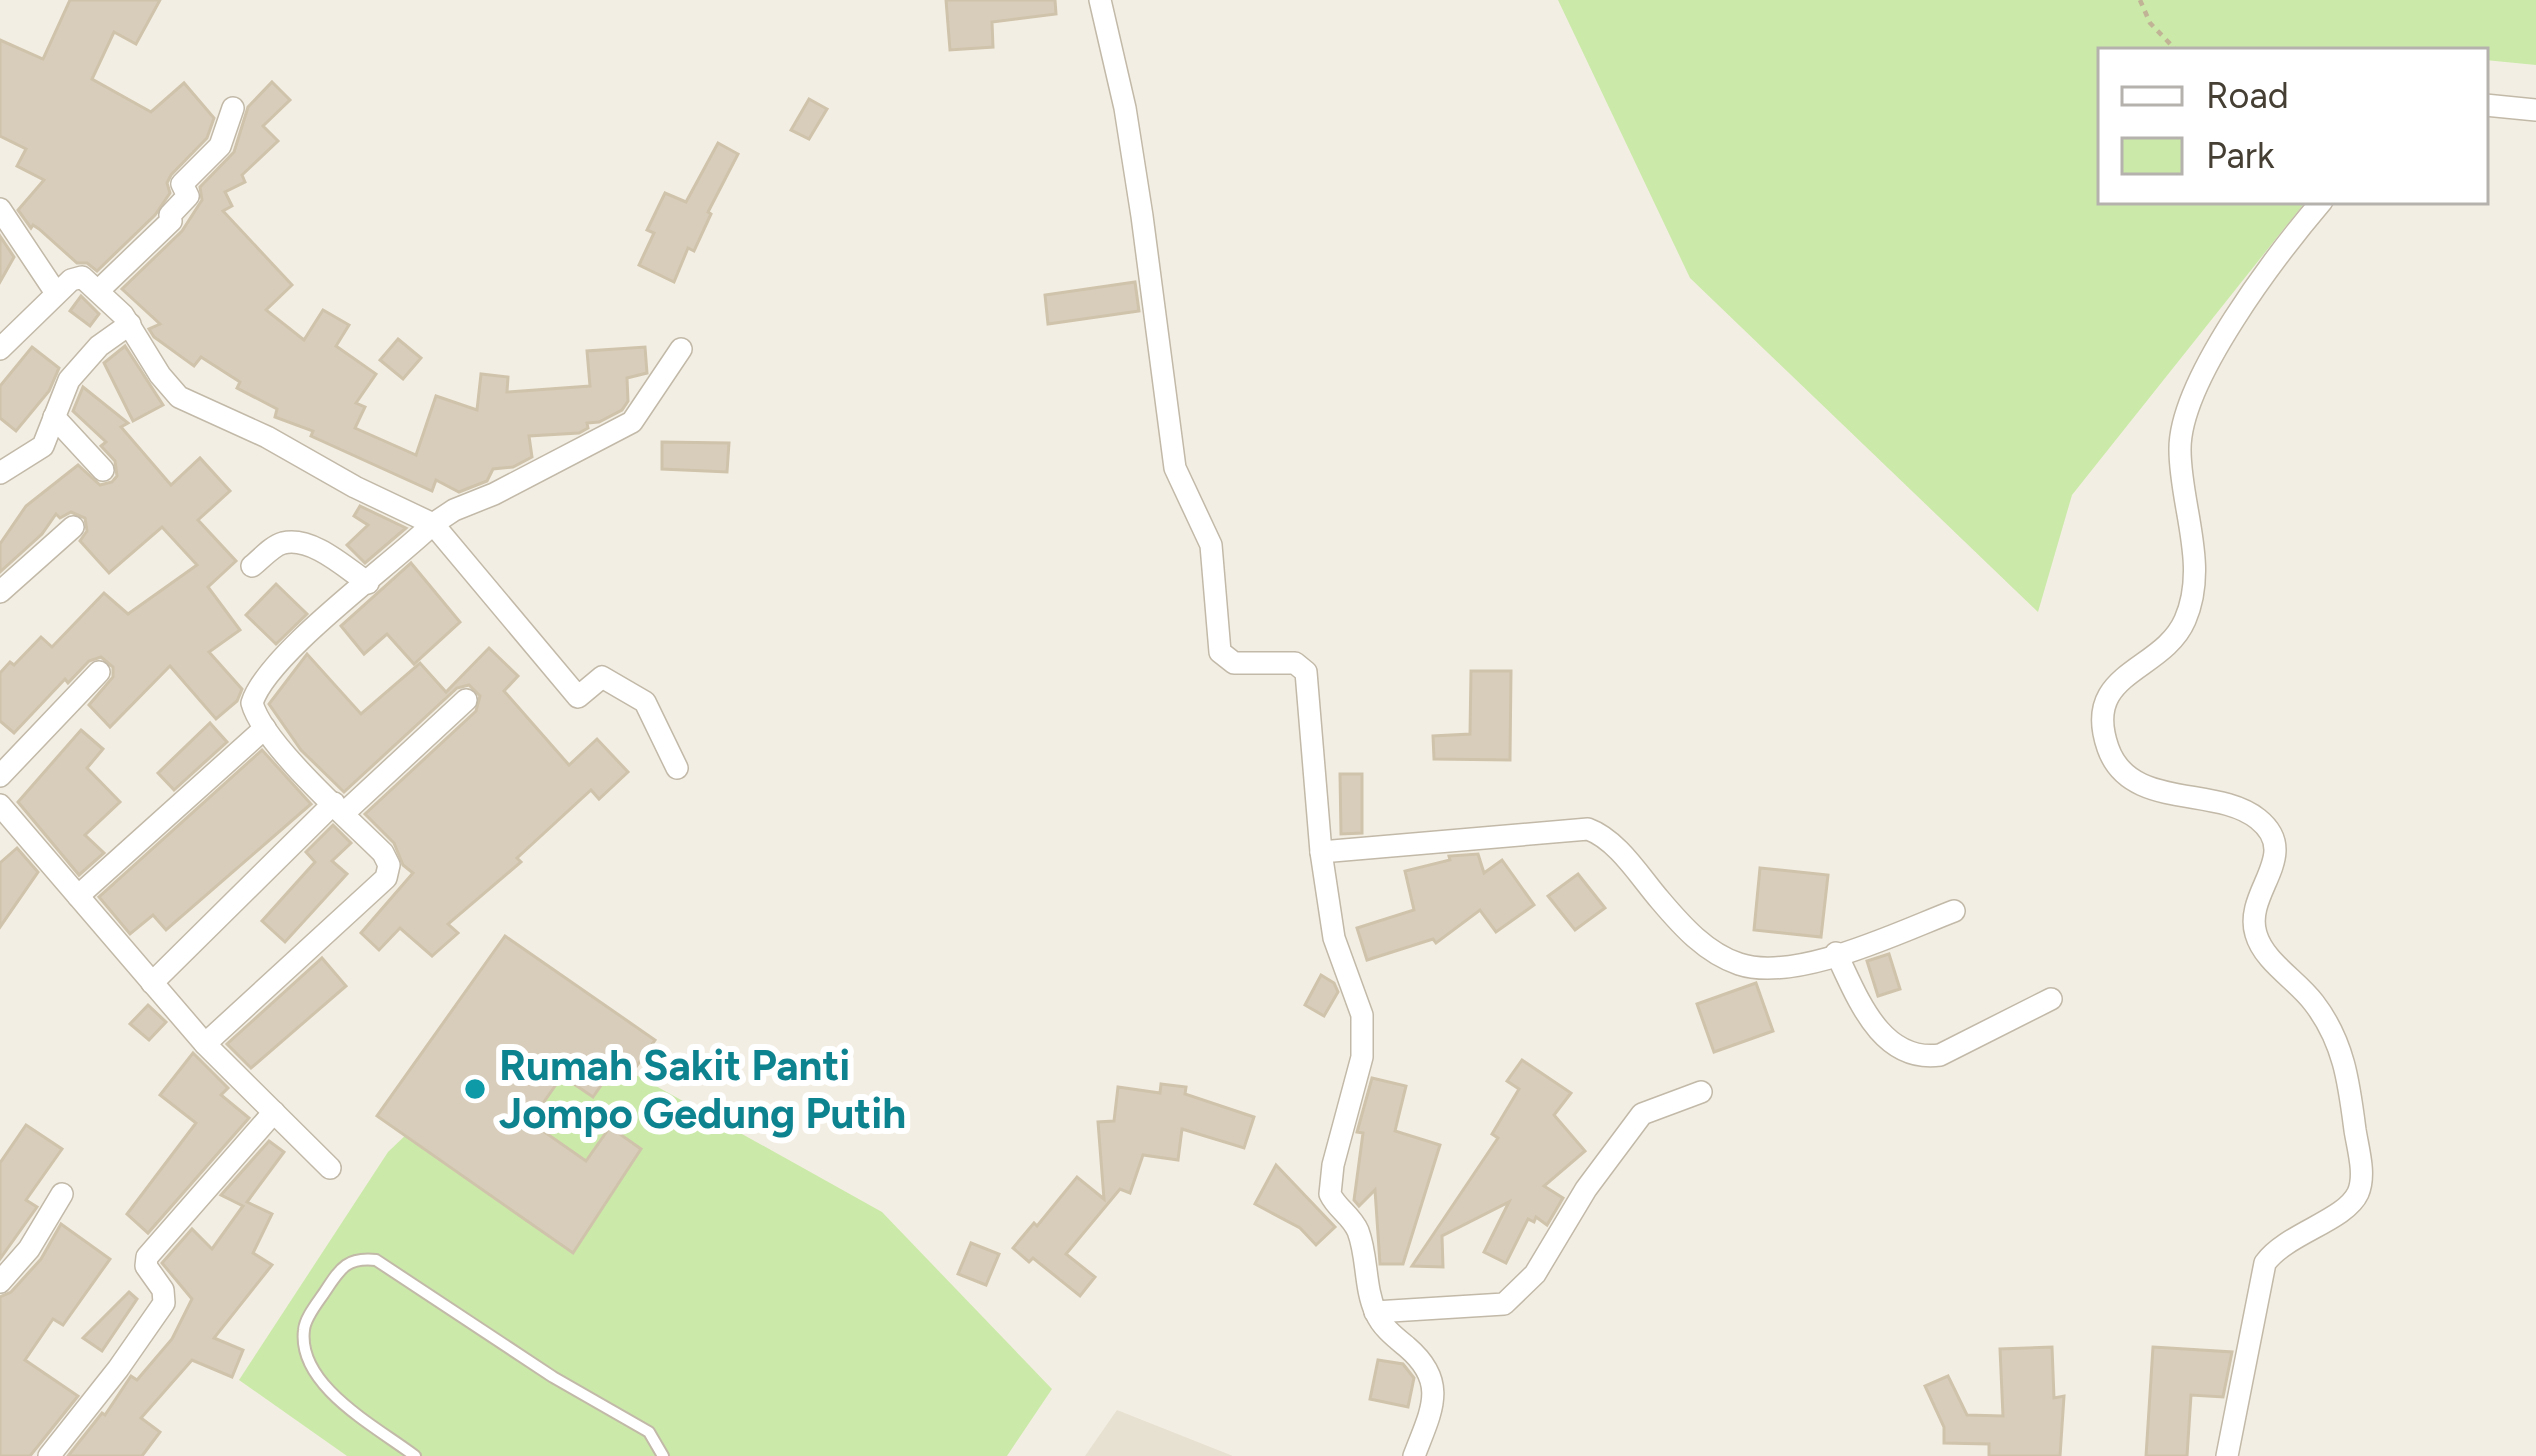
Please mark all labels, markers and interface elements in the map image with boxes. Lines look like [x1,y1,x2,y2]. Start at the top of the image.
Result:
legend [2098,48,2488,204]
text: Road [2206,74,2289,117]
text: Park [2206,134,2275,177]
place label: Rumah Sakit Panti Jompo Gedung Putih [499,1040,906,1139]
marker: Rumah Sakit Panti Jompo Gedung Putih [462,1076,488,1102]

